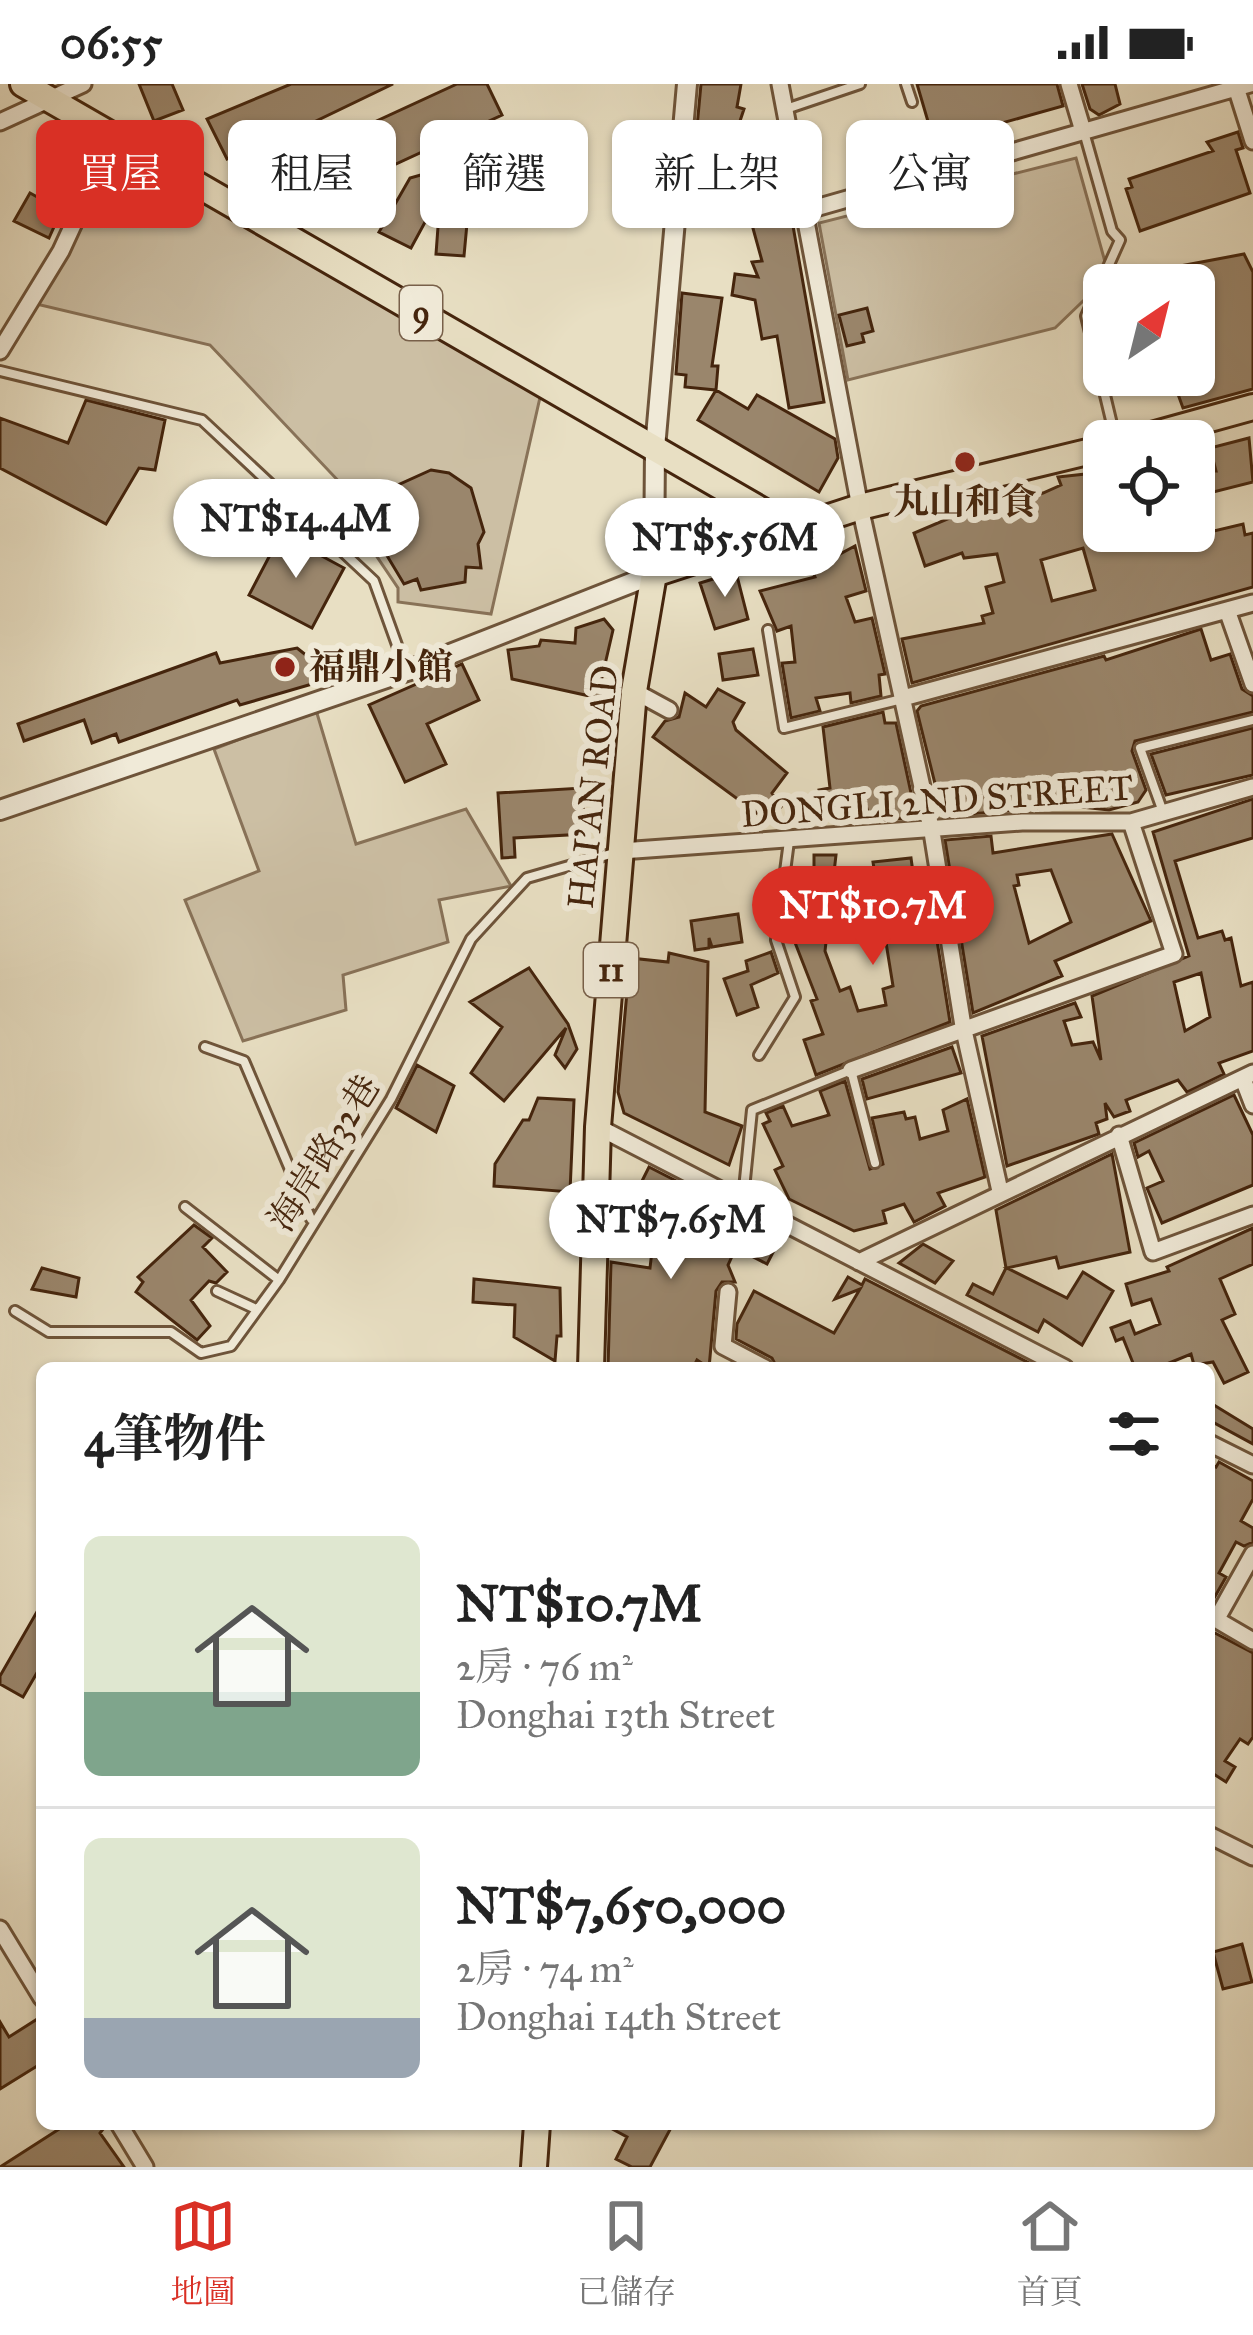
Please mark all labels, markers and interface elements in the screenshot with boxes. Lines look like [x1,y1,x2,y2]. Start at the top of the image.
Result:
text: 06:55 [60,15,162,70]
chip: 買屋 [36,120,204,228]
chip: 租屋 [228,120,396,228]
chip: 篩選 [420,120,588,228]
chip: 新上架 [612,120,822,228]
chip: 公寓 [846,120,1014,228]
north arrow [1083,264,1215,396]
map controls [1083,264,1215,552]
road number: 9 [400,286,442,340]
button: locate [1083,420,1215,552]
marker: 丸山和食 [952,449,978,475]
pin: NT$14.4M [172,479,420,581]
place label: 丸山和食 [893,480,1037,524]
text: NT$14.4M [200,494,392,542]
pin: NT$5.56M [601,498,849,600]
text: NT$5.56M [632,513,818,561]
place label: 福鼎小館 [309,645,453,689]
marker: 福鼎小館 [272,654,298,680]
street label: HAI'AN ROAD [558,663,628,911]
street label: DONGLI 2ND STREET [739,765,1135,837]
pin: NT$10.7M [749,866,997,968]
text: NT$10.7M [779,881,967,929]
road number: 11 [584,943,638,997]
street label: 海岸路32巷 [259,1067,389,1239]
pin: NT$7.65M [547,1180,795,1282]
text: NT$7.65M [576,1195,766,1243]
icon: filters [1101,1401,1167,1467]
text: 4筆物件 [84,1408,265,1470]
text: NT$10.7M [456,1573,702,1635]
icon: home [180,1584,324,1728]
text: 2房 · 76 m² [456,1643,633,1691]
text: Donghai 13th Street [456,1691,775,1739]
text: NT$7,650,000 [456,1875,786,1937]
icon: home [180,1886,324,2030]
text: 2房 · 74 m² [456,1945,634,1993]
text: Donghai 14th Street [456,1993,781,2041]
tab: 地圖 [170,2193,236,2312]
tab: 已儲存 [577,2193,676,2312]
tab: 首頁 [1017,2193,1083,2312]

